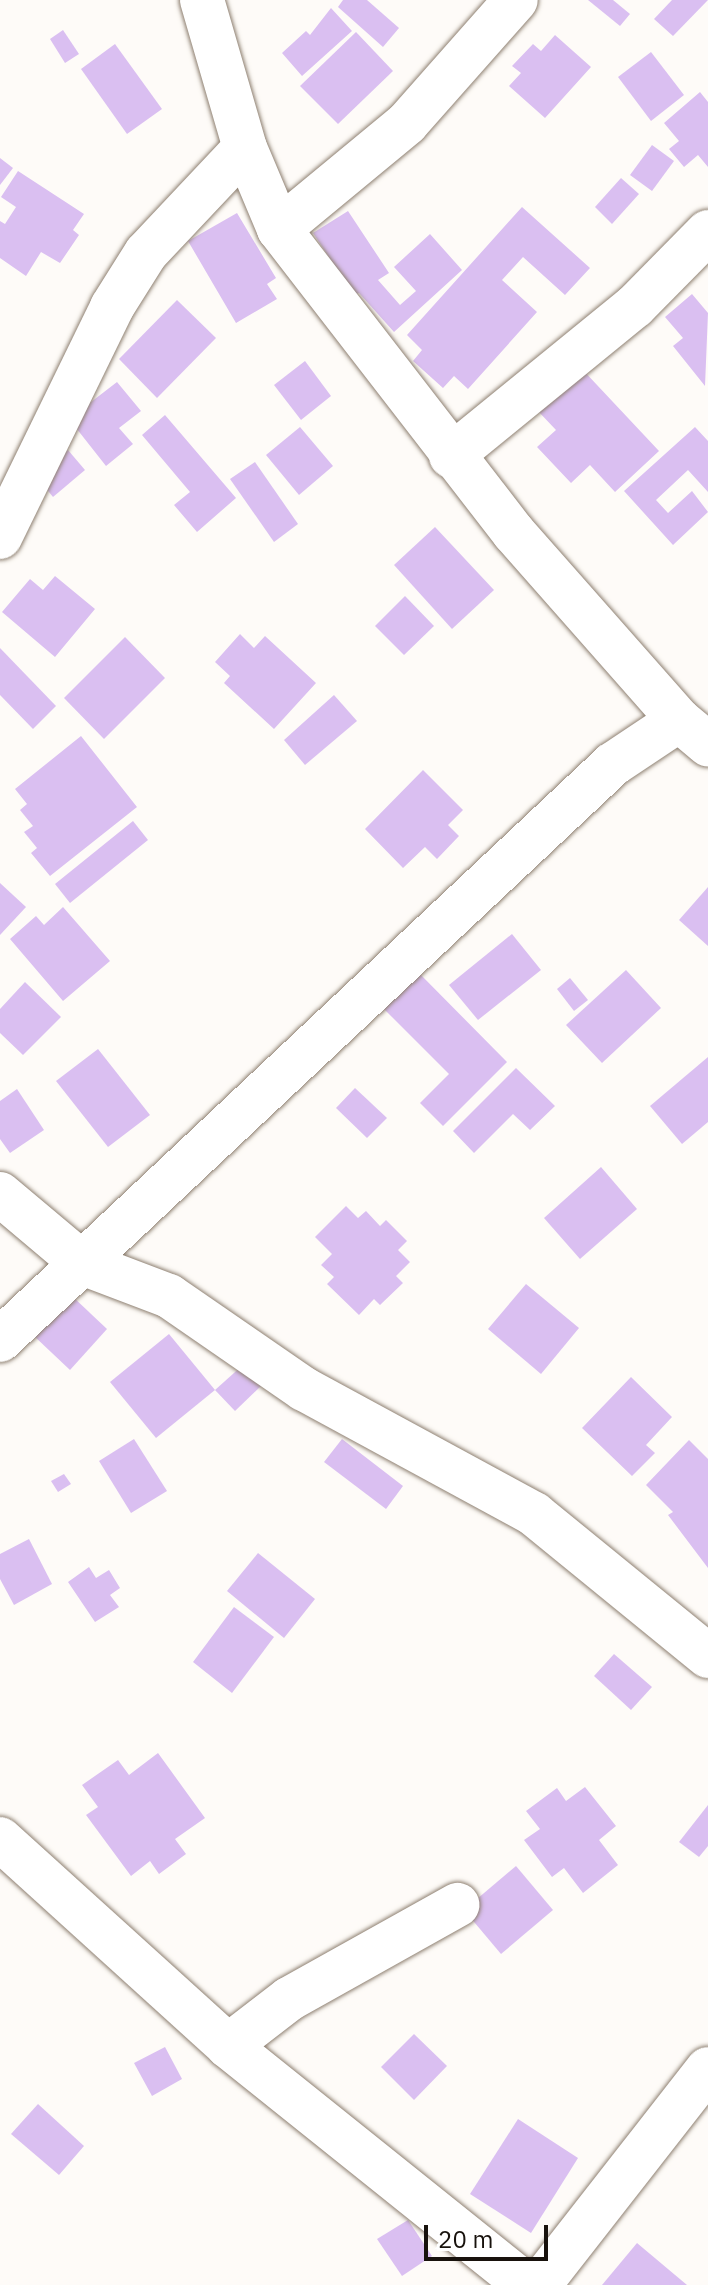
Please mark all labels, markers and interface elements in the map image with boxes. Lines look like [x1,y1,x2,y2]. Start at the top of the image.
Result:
scale bar [428,2209,552,2259]
text: 20 m [438,2223,493,2255]

